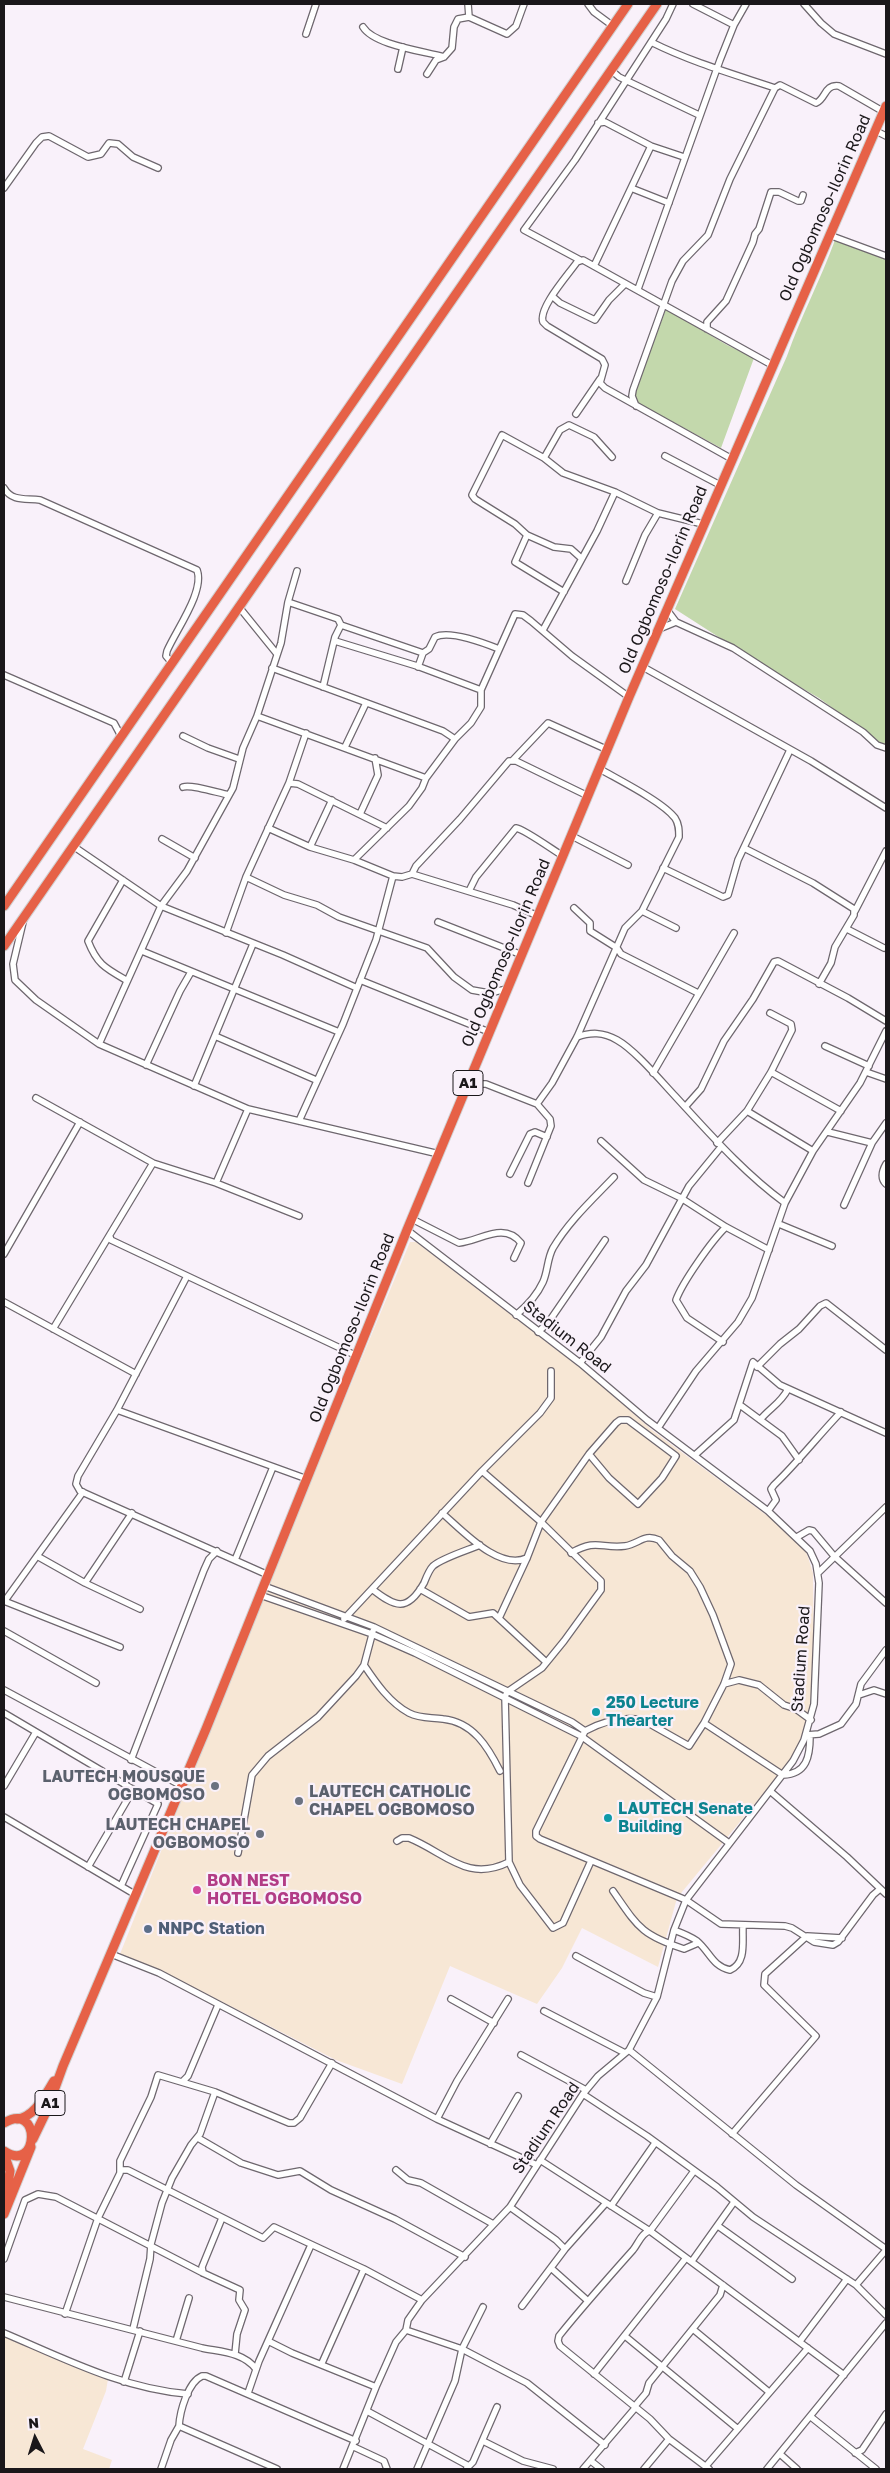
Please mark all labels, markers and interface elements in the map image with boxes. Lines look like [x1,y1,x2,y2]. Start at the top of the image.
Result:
street label: Old Ogbomoso-Ilorin Road [775,111,875,305]
street label: Old Ogbomoso-Ilorin Road [615,483,711,677]
street label: Old Ogbomoso-Ilorin Road [458,856,554,1050]
road number: A1 [453,1070,483,1096]
street label: Old Ogbomoso-Ilorin Road [305,1230,399,1426]
street label: Stadium Road [519,1297,615,1377]
street label: Stadium Road [788,1605,814,1713]
place label: 250 Lecture Thearter [606,1693,699,1731]
marker: 250 Lecture Thearter [590,1706,602,1718]
place label: LAUTECH MOUSQUE OGBOMOSO [42,1767,205,1805]
marker: LAUTECH MOUSQUE OGBOMOSO [209,1780,221,1792]
place label: LAUTECH CATHOLIC CHAPEL OGBOMOSO [309,1782,475,1820]
marker: LAUTECH CATHOLIC CHAPEL OGBOMOSO [293,1795,305,1807]
place label: LAUTECH Senate Building [618,1799,753,1837]
marker: LAUTECH Senate Building [602,1812,614,1824]
place label: LAUTECH CHAPEL OGBOMOSO [105,1815,250,1853]
marker: LAUTECH CHAPEL OGBOMOSO [254,1828,266,1840]
place label: BON NEST HOTEL OGBOMOSO [207,1871,362,1909]
marker: BON NEST HOTEL OGBOMOSO [191,1884,203,1896]
place label: NNPC Station [158,1919,265,1939]
marker: NNPC Station [142,1923,154,1935]
street label: Stadium Road [508,2078,584,2178]
road number: A1 [35,2090,65,2116]
north arrow [10,2413,60,2463]
text: N [28,2414,40,2431]

